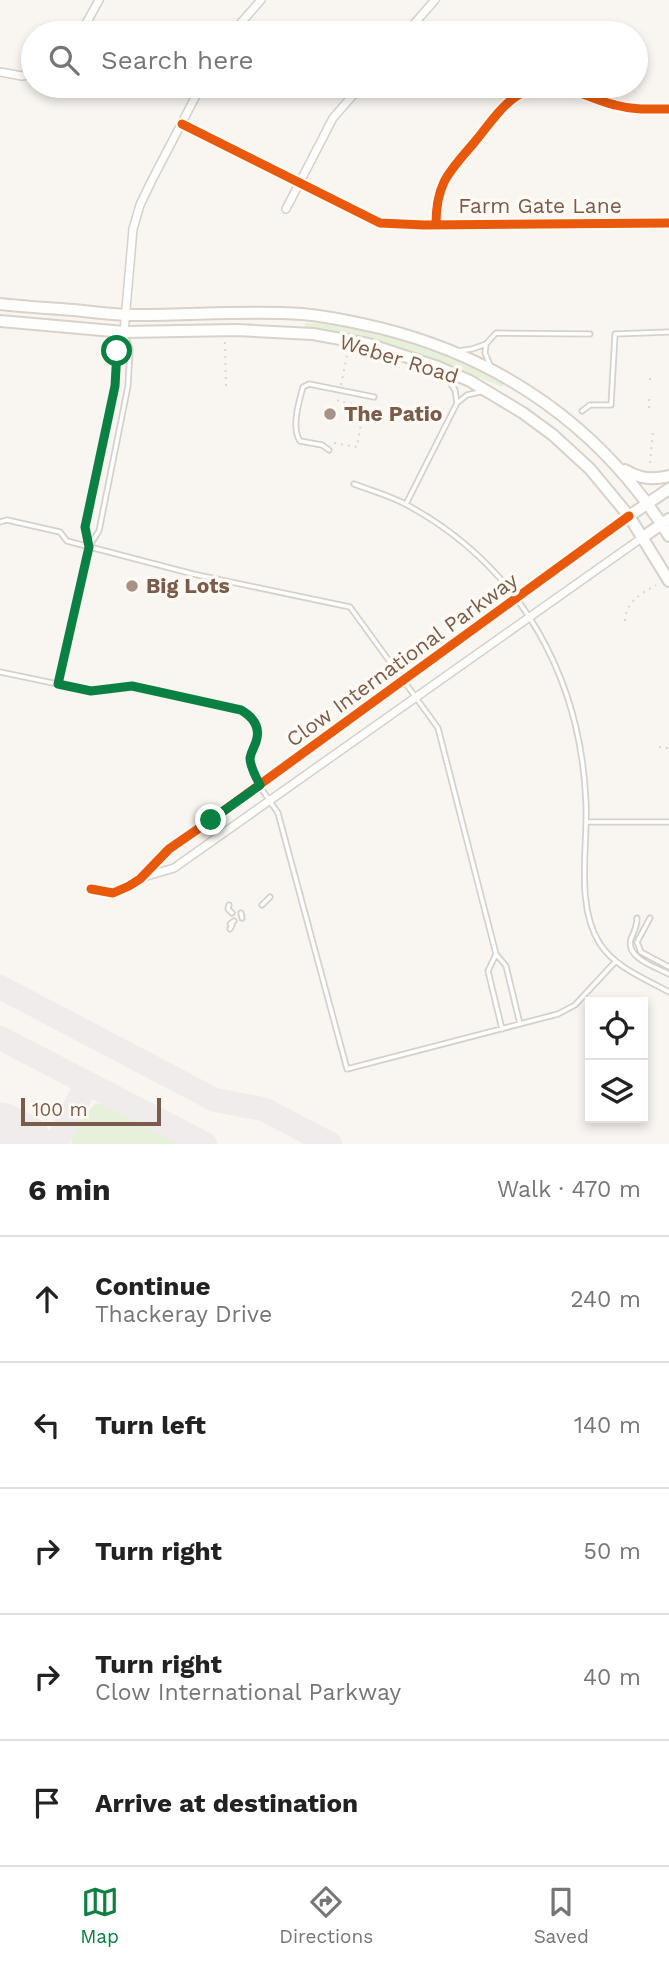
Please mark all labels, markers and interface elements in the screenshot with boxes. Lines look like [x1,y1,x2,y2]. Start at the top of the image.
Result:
search box [21,21,648,98]
icon: search [45,41,83,79]
text: Search here [101,45,253,75]
street label: Farm Gate Lane [458,193,622,218]
street label: Weber Road [336,329,462,389]
route start [101,335,132,366]
place label: The Patio [344,401,442,426]
marker: The Patio [322,406,338,422]
street label: Clow International Parkway [281,567,522,752]
place label: Big Lots [146,573,230,598]
marker: Big Lots [124,578,140,594]
route end [195,804,226,835]
map controls [585,997,648,1123]
button: locate [585,997,648,1060]
button: layers [585,1060,648,1123]
scale bar [21,1095,161,1127]
text: 100 m [32,1098,88,1121]
text: 6 min [28,1172,111,1207]
text: Walk · 470 m [497,1176,641,1203]
text: Continue [95,1271,211,1301]
icon: ahead [28,1280,66,1318]
text: 240 m [570,1286,641,1313]
text: Thackeray Drive [95,1301,272,1328]
icon: left [28,1406,66,1444]
text: Turn left [95,1410,206,1440]
text: 140 m [574,1412,641,1439]
icon: right [28,1532,66,1570]
text: Turn right [95,1536,222,1566]
text: 50 m [584,1538,641,1565]
text: Turn right [95,1649,222,1679]
icon: right [28,1658,66,1696]
text: 40 m [583,1664,641,1691]
text: Clow International Parkway [95,1679,401,1706]
icon: arrive [28,1784,66,1822]
text: Arrive at destination [95,1788,358,1818]
tab: Map [80,1883,119,1948]
tab: Directions [279,1883,373,1948]
tab: Saved [534,1883,589,1948]

